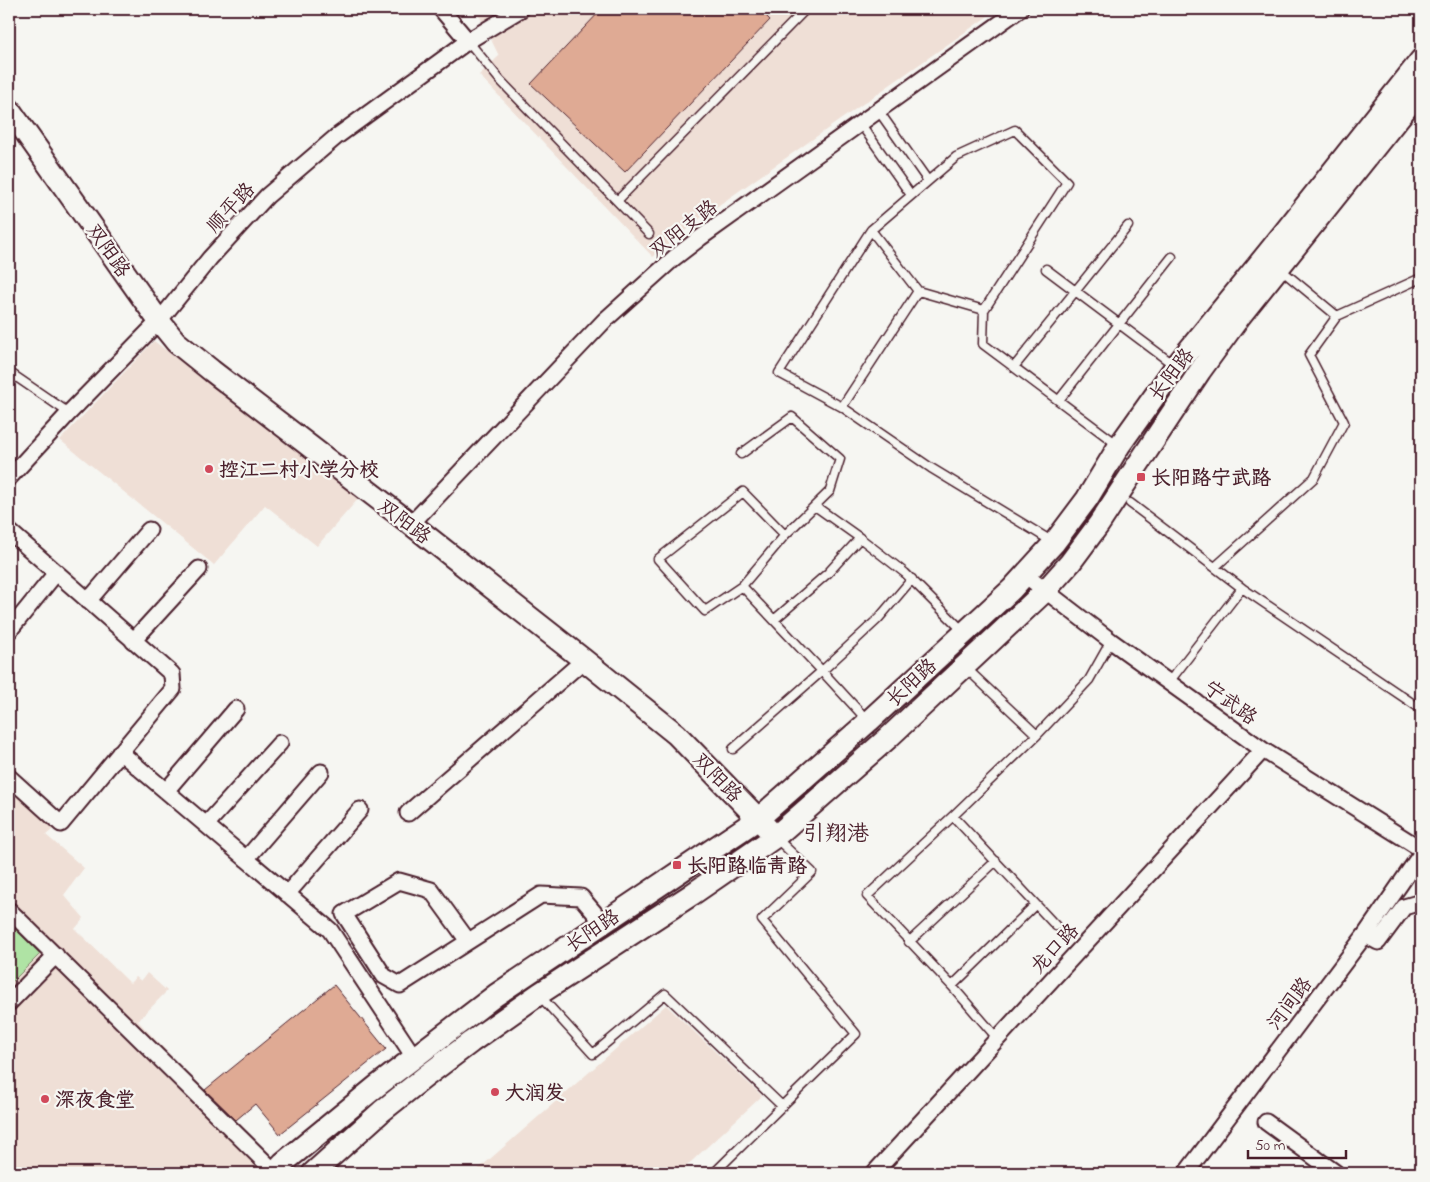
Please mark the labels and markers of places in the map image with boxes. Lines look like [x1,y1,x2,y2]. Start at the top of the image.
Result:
place label: 控江二村小学分校 [219,457,379,486]
marker: 控江二村小学分校 [203,463,215,475]
place label: 长阳路宁武路 [1151,465,1271,494]
marker: 长阳路宁武路 [1135,471,1147,483]
place label: 长阳路临青路 [687,853,807,882]
marker: 长阳路临青路 [671,859,683,871]
place label: 大润发 [505,1080,565,1109]
marker: 大润发 [489,1086,501,1098]
place label: 深夜食堂 [55,1087,135,1116]
marker: 深夜食堂 [39,1093,51,1105]

